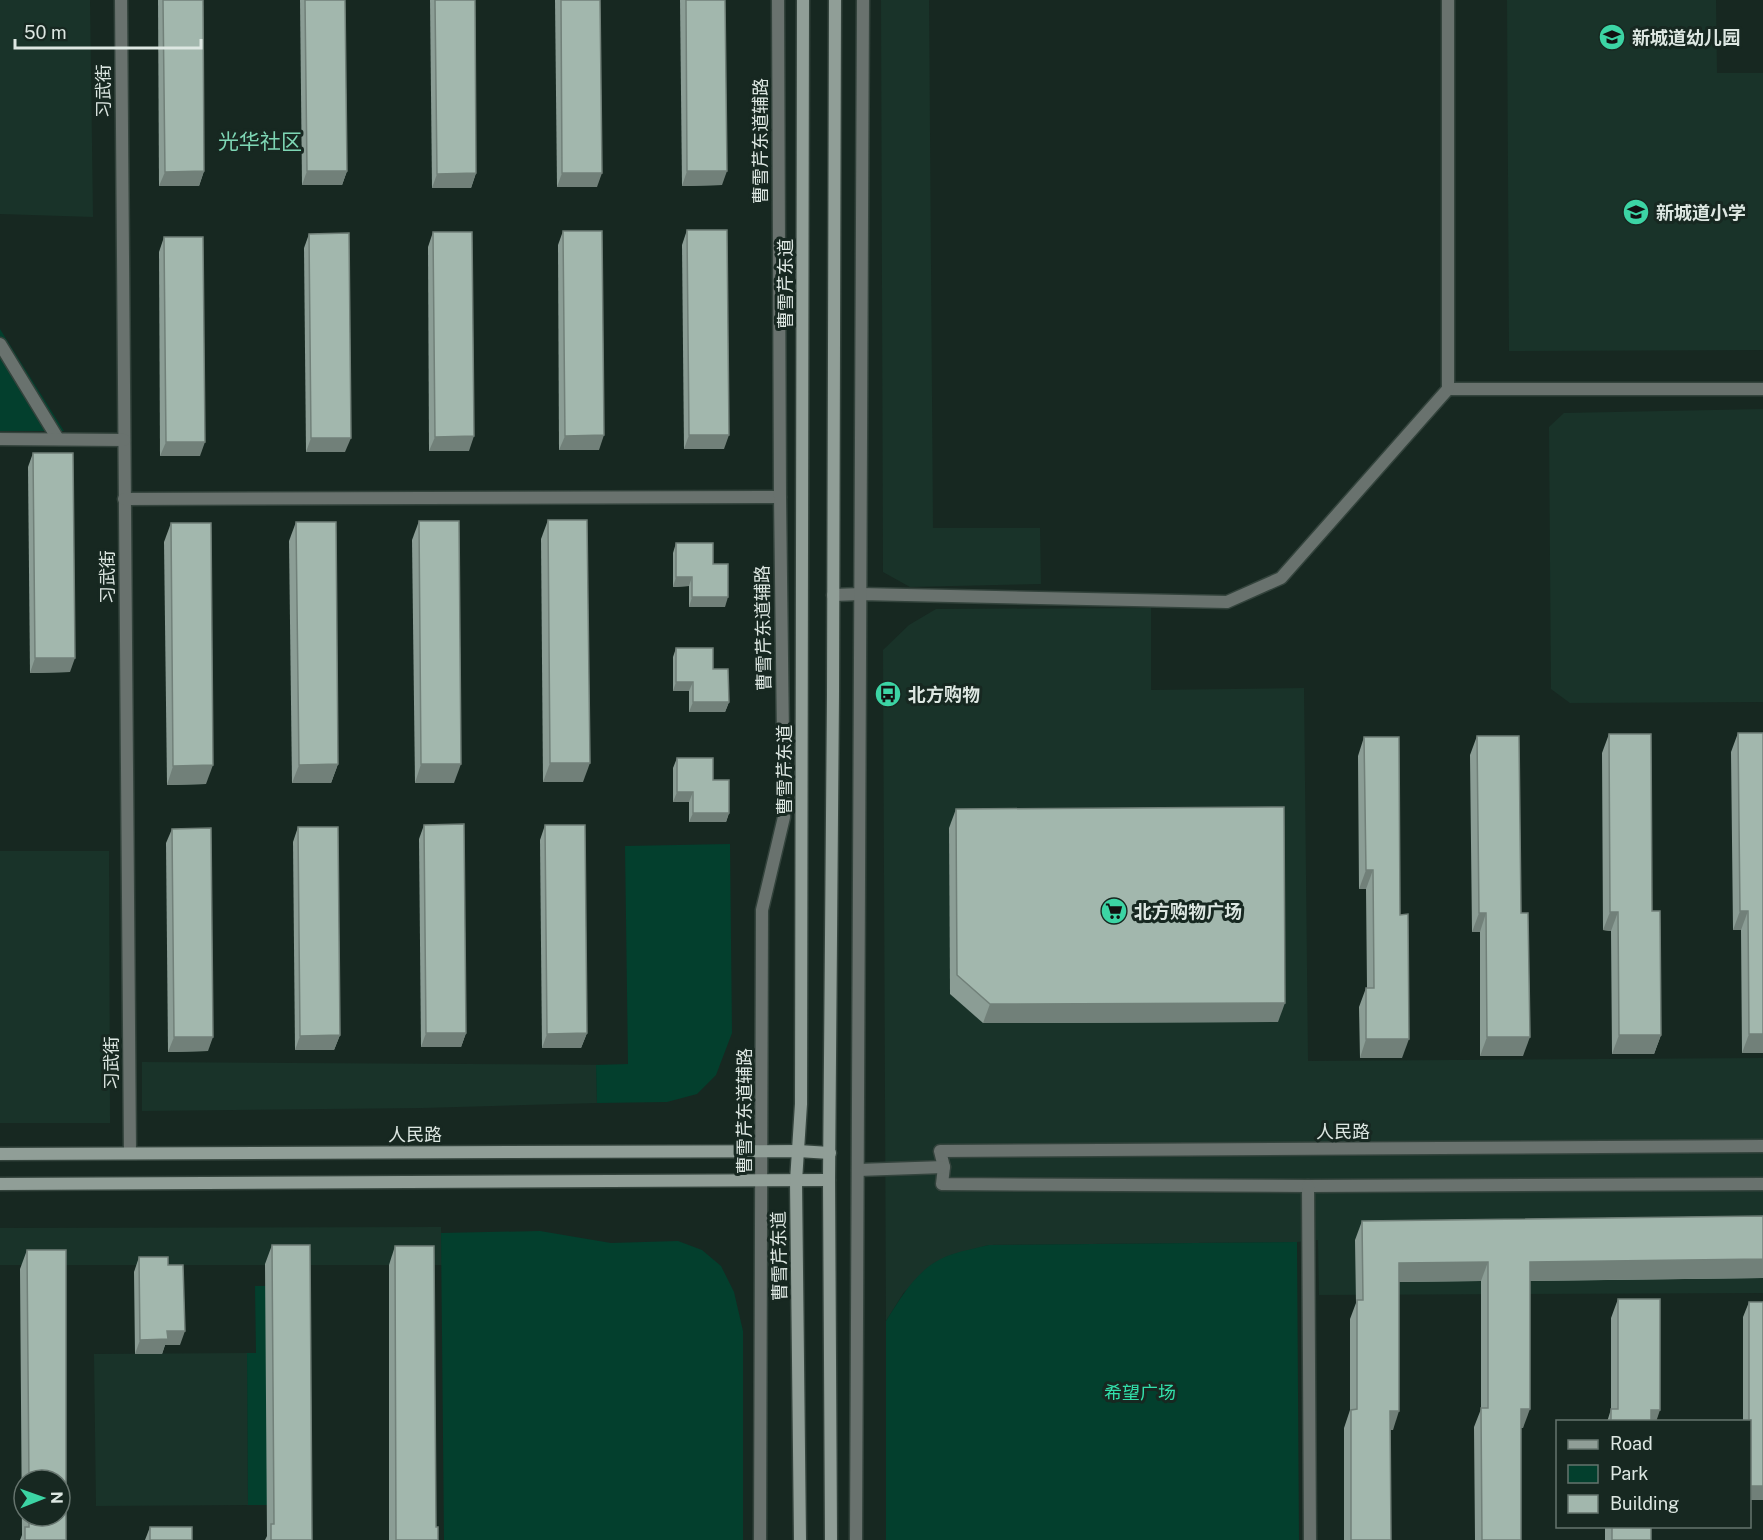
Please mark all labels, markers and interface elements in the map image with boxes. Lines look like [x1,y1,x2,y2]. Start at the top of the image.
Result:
scale bar [15,12,201,50]
text: 50 m [24,22,67,43]
school or university icon: 新城道幼儿园 [1597,22,1627,52]
place label: 新城道幼儿园 [1632,27,1740,48]
street label: 习武街 [93,64,114,118]
street label: 曹雪芹东道辅路 [750,78,771,204]
district label: 光华社区 [218,129,302,154]
school or university icon: 新城道小学 [1621,197,1651,227]
place label: 新城道小学 [1656,202,1746,223]
street label: 曹雪芹东道 [775,239,796,329]
street label: 习武街 [97,550,118,604]
street label: 曹雪芹东道辅路 [751,565,775,691]
bus stop icon: 北方购物 [873,679,903,709]
place label: 北方购物 [908,684,980,705]
street label: 曹雪芹东道 [774,725,795,815]
supermarket icon: 北方购物广场 [1099,896,1129,926]
place label: 北方购物广场 [1134,901,1242,922]
street label: 习武街 [101,1036,122,1090]
street label: 曹雪芹东道辅路 [734,1048,755,1174]
street label: 人民路 [1316,1121,1370,1142]
street label: 人民路 [388,1124,442,1145]
street label: 曹雪芹东道 [768,1211,790,1301]
park label: 希望广场 [1104,1382,1176,1403]
legend [1556,1420,1751,1528]
text: Road [1610,1433,1653,1454]
text: Park [1610,1463,1648,1484]
north arrow [12,1468,72,1528]
text: N [47,1491,66,1504]
text: Building [1610,1493,1679,1514]

